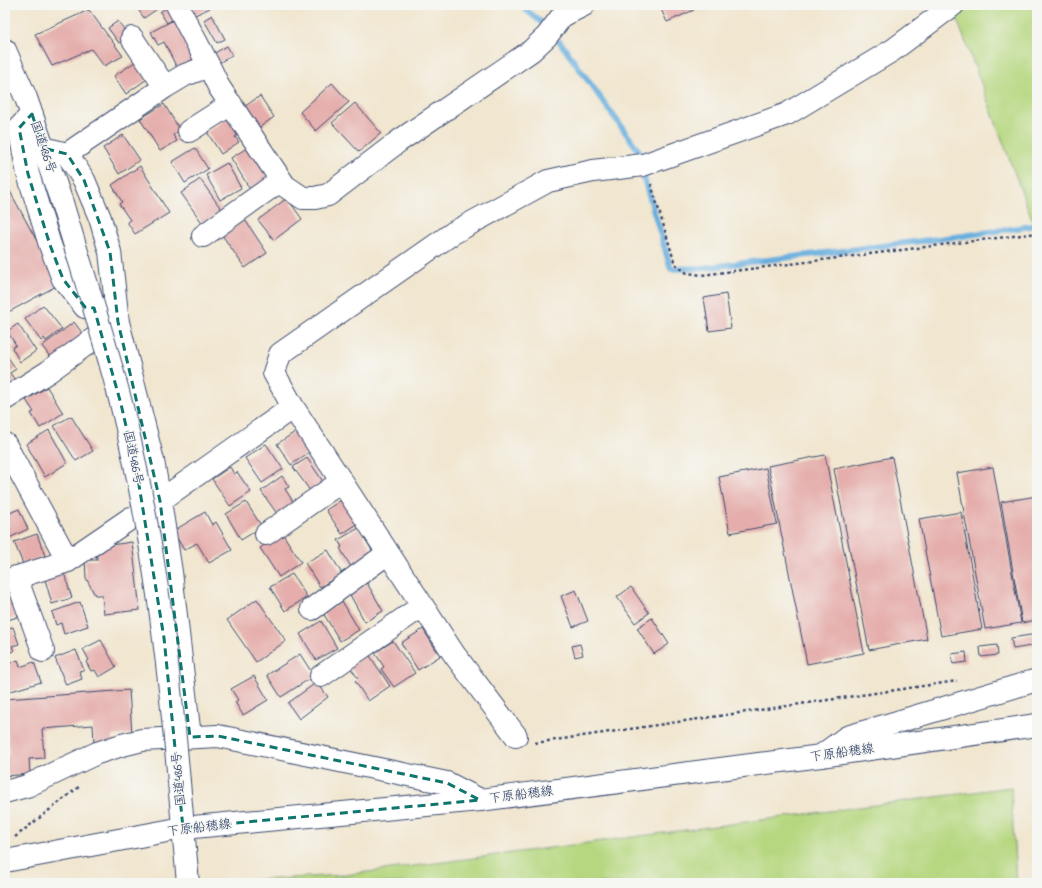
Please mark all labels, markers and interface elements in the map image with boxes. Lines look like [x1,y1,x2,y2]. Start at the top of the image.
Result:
street label: 国道486号 [25,118,61,176]
street label: 国道486号 [118,429,148,487]
street label: 下原船穂線 [808,739,876,767]
street label: 国道486号 [167,751,191,807]
street label: 下原船穂線 [488,781,555,808]
street label: 下原船穂線 [166,814,233,841]

